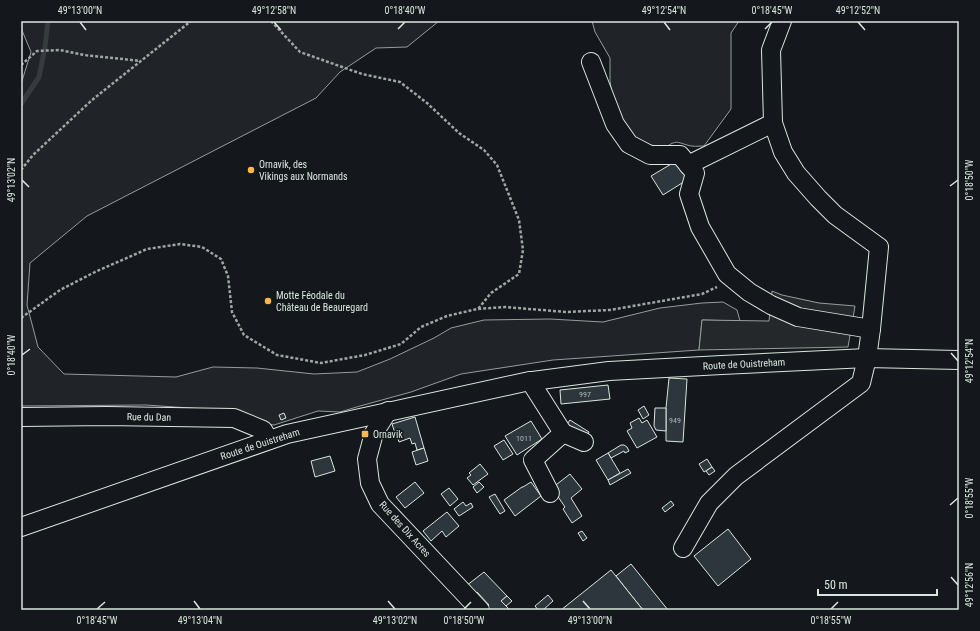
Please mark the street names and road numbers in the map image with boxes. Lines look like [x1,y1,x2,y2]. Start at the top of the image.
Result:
street label: Route de Ouistreham [703,356,785,372]
street label: Rue du Dan [127,411,172,423]
street label: Route de Ouistreham [219,426,301,462]
street label: Rue des Dix Acres [377,499,433,559]

